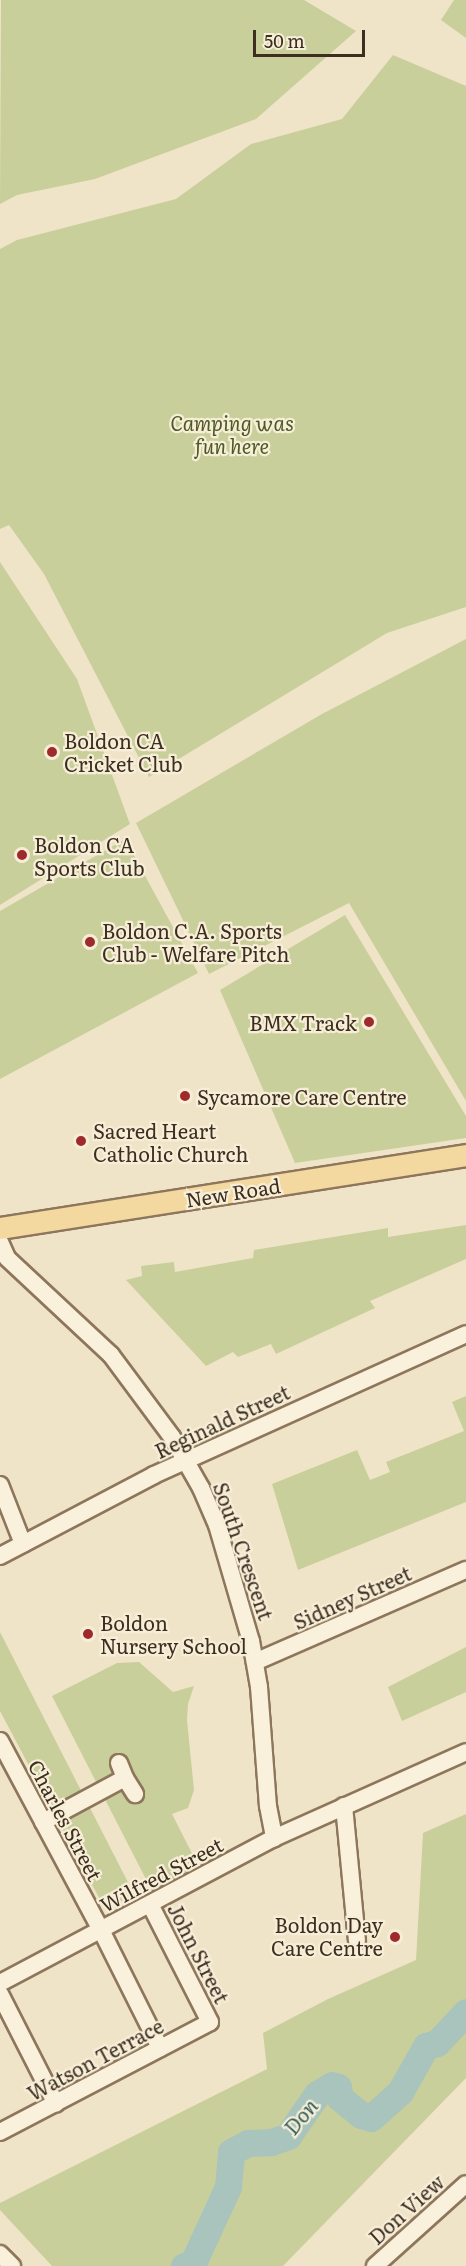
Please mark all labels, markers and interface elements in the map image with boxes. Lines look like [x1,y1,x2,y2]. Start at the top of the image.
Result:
scale bar [256,18,368,56]
text: 50 m [264,27,305,54]
park label: Camping was fun here [170,410,294,457]
place label: Boldon CA Cricket Club [64,728,183,775]
marker: Boldon CA Cricket Club [45,745,59,759]
place label: Boldon CA Sports Club [34,832,145,879]
marker: Boldon CA Sports Club [15,848,29,862]
place label: Boldon C.A. Sports Club - Welfare Pitch [102,918,289,965]
marker: Boldon C.A. Sports Club - Welfare Pitch [83,935,97,949]
place label: BMX Track [249,1010,357,1034]
marker: BMX Track [362,1015,376,1029]
place label: Sycamore Care Centre [197,1084,407,1108]
marker: Sycamore Care Centre [178,1089,192,1103]
place label: Sacred Heart Catholic Church [93,1118,248,1165]
marker: Sacred Heart Catholic Church [74,1134,88,1148]
street label: New Road [184,1173,282,1211]
street label: Reginald Street [151,1379,293,1463]
street label: South Crescent [209,1479,279,1623]
street label: Sidney Street [289,1560,415,1634]
place label: Boldon Nursery School [100,1610,247,1657]
marker: Boldon Nursery School [81,1627,95,1641]
street label: Charles Street [24,1755,108,1885]
street label: Wilfred Street [95,1832,227,1916]
street label: John Street [164,1899,234,2007]
place label: Boldon Day Care Centre [271,1913,383,1960]
marker: Boldon Day Care Centre [388,1930,402,1944]
street label: Watson Terrace [23,2013,167,2105]
water label: Don [278,2093,322,2139]
street label: Don View [364,2169,448,2249]

